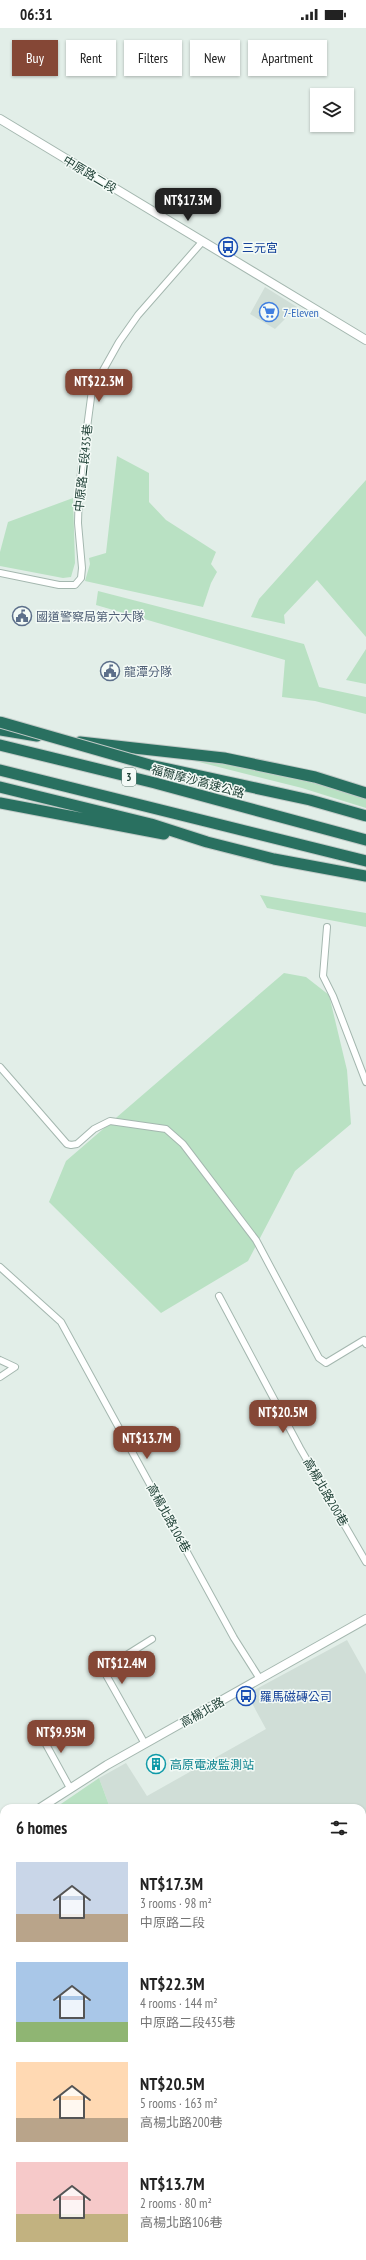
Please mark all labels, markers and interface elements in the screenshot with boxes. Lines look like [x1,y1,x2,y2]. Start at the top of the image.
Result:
text: 06:31 [20,5,52,24]
chip: Buy [12,40,58,76]
chip: Rent [66,40,116,76]
chip: Filters [124,40,182,76]
chip: New [190,40,240,76]
chip: Apartment [248,40,327,76]
map controls [310,88,354,132]
button: layers [310,88,354,132]
street label: 中原路二段 [60,152,120,196]
pin: NT$17.3M [147,188,229,222]
text: NT$17.3M [164,192,212,209]
bus stop icon: 三元宮 [217,236,239,258]
place label: 三元宮 [242,240,278,255]
supermarket icon: 7-Eleven [258,301,280,323]
place label: 7-Eleven [283,305,319,320]
pin: NT$22.3M [58,369,140,403]
text: NT$22.3M [74,373,124,390]
street label: 中原路二段435巷 [71,423,95,513]
public building icon: 國道警察局第六大隊 [11,605,33,627]
place label: 國道警察局第六大隊 [36,609,144,624]
public building icon: 龍潭分隊 [99,660,121,682]
place label: 龍潭分隊 [124,664,172,679]
street label: 福爾摩沙高速公路 [150,761,246,801]
road number: 3 [122,768,136,786]
pin: NT$20.5M [242,1400,324,1434]
text: NT$20.5M [258,1404,308,1421]
pin: NT$13.7M [106,1426,188,1460]
text: NT$13.7M [122,1430,172,1447]
street label: 高楊北路200巷 [300,1455,352,1529]
street label: 高楊北路106巷 [144,1481,194,1555]
pin: NT$12.4M [81,1651,163,1685]
text: NT$12.4M [97,1655,147,1672]
bus stop icon: 羅馬磁磚公司 [235,1685,257,1707]
place label: 羅馬磁磚公司 [260,1689,332,1704]
street label: 高楊北路 [177,1694,227,1730]
pin: NT$9.95M [20,1720,102,1754]
text: NT$9.95M [36,1724,86,1741]
building icon: 高原電波監測站 [145,1753,167,1775]
place label: 高原電波監測站 [170,1757,254,1772]
text: 6 homes [16,1817,67,1839]
icon: filters [328,1817,350,1839]
text: NT$17.3M [140,1873,203,1895]
icon: home [48,1878,96,1926]
text: 3 rooms · 98 m² [140,1895,212,1912]
text: 中原路二段 [140,1914,205,1931]
text: NT$22.3M [140,1973,205,1995]
icon: home [48,1978,96,2026]
text: 4 rooms · 144 m² [140,1995,218,2012]
text: 中原路二段435巷 [140,2014,236,2031]
text: NT$20.5M [140,2073,205,2095]
icon: home [48,2078,96,2126]
text: 5 rooms · 163 m² [140,2095,218,2112]
text: 高楊北路200巷 [140,2114,223,2131]
text: NT$13.7M [140,2173,205,2195]
icon: home [48,2178,96,2226]
text: 2 rooms · 80 m² [140,2195,212,2212]
text: 高楊北路106巷 [140,2214,223,2231]

